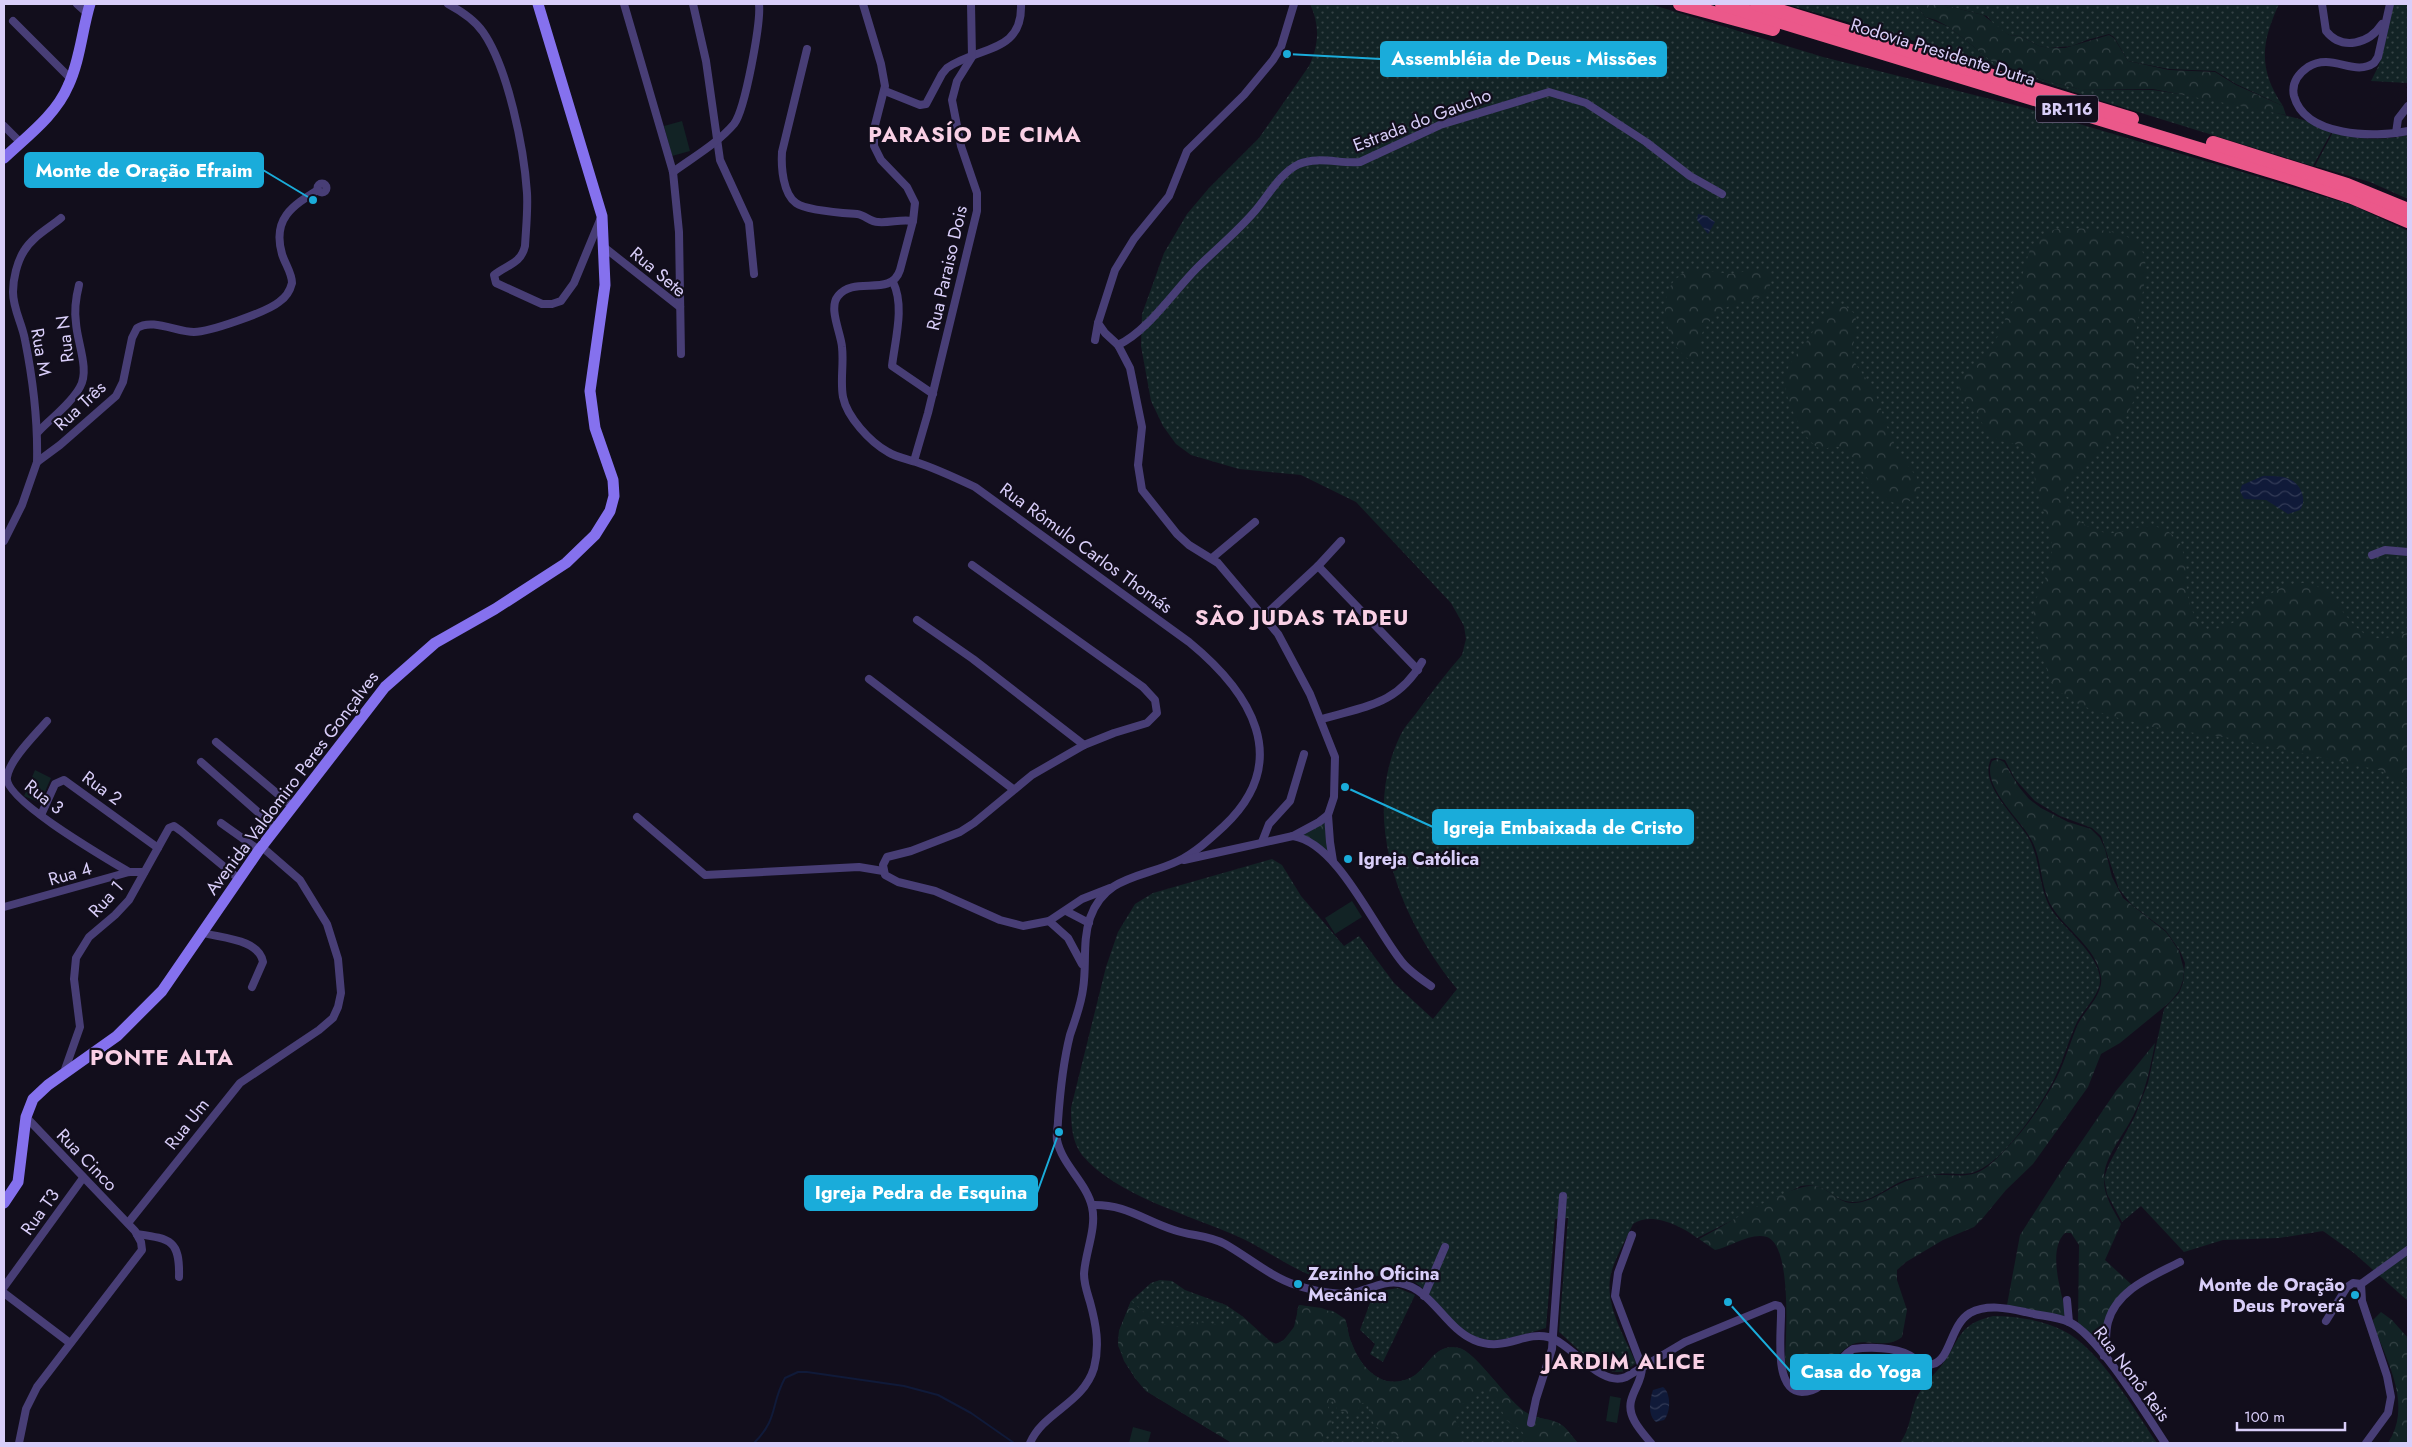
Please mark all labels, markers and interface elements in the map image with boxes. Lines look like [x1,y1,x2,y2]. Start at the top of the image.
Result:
street label: Rodovia Presidente Dutra [1847,12,2039,92]
callout: Assembléia de Deus - Missões [1381,42,1666,76]
text: Assembléia de Deus - Missões [1390,45,1657,72]
street label: Estrada do Gaucho [1349,82,1495,158]
road number: BR-116 [2036,96,2098,122]
district label: PARASÍO DE CIMA [868,118,1082,150]
callout: Monte de Oração Efraim [25,153,263,187]
text: Monte de Oração Efraim [35,157,253,184]
street label: Rua Paraiso Dois [920,203,974,333]
street label: Rua Sete [624,241,692,303]
street label: Rua N [49,314,81,364]
street label: Rua M [24,326,58,378]
street label: Rua Três [48,375,112,437]
street label: Rua Rômulo Carlos Thomás [994,476,1178,620]
district label: SÃO JUDAS TADEU [1195,601,1409,633]
street label: Avenida Valdomiro Peres Gonçalves [199,666,385,900]
street label: Rua 2 [77,765,127,811]
street label: Rua 3 [19,773,69,821]
callout: Igreja Embaixada de Cristo [1433,810,1693,844]
text: Igreja Embaixada de Cristo [1443,814,1683,841]
place label: Igreja Católica [1358,846,1479,872]
marker: Igreja Católica [1342,853,1354,865]
street label: Rua 4 [45,855,95,893]
street label: Rua 1 [82,875,130,923]
district label: PONTE ALTA [90,1041,234,1073]
street label: Rua Um [159,1093,215,1155]
street label: Rua Cinco [50,1123,124,1197]
callout: Igreja Pedra de Esquina [805,1176,1037,1210]
text: Igreja Pedra de Esquina [815,1179,1027,1206]
street label: Rua T3 [14,1183,66,1241]
place label: Zezinho Oficina Mecânica [1308,1261,1440,1308]
place label: Monte de Oração Deus Proverá [2199,1272,2345,1319]
marker: Zezinho Oficina Mecânica [1292,1278,1304,1290]
marker: Monte de Oração Deus Proverá [2349,1289,2361,1301]
street label: Rua Nonô Reis [2088,1321,2176,1427]
district label: JARDIM ALICE [1540,1345,1706,1377]
callout: Casa do Yoga [1791,1355,1931,1389]
text: Casa do Yoga [1801,1358,1921,1385]
scale bar [2237,1400,2344,1432]
text: 100 m [2244,1406,2285,1428]

